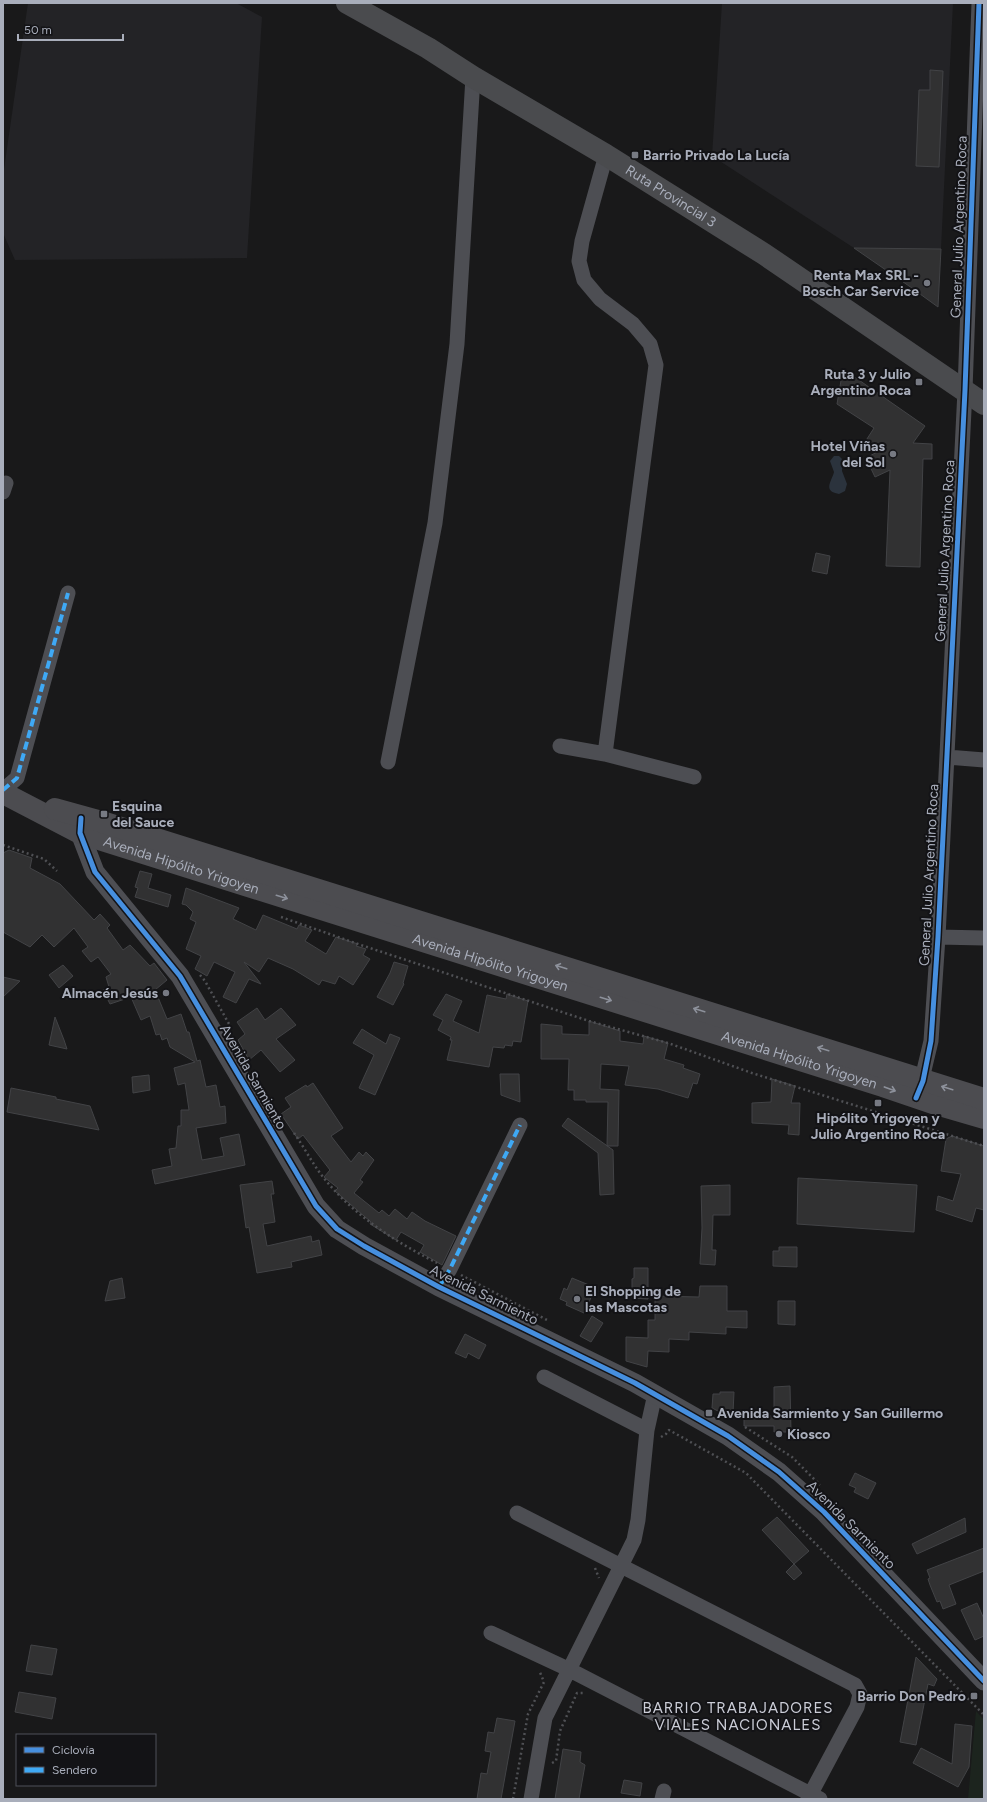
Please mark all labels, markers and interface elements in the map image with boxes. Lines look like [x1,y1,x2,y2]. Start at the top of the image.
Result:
scale bar [18,16,123,42]
text: 50 m [24,23,52,37]
street label: General Julio Argentino Roca [947,136,971,318]
place label: Barrio Privado La Lucía [643,147,790,164]
marker: Barrio Privado La Lucía [630,150,640,160]
street label: Ruta Provincial 3 [622,161,719,230]
place label: Renta Max SRL - Bosch Car Service [802,267,919,300]
marker: Renta Max SRL - Bosch Car Service [922,278,932,288]
place label: Ruta 3 y Julio Argentino Roca [811,366,911,399]
marker: Ruta 3 y Julio Argentino Roca [914,377,924,387]
place label: Hotel Viñas del Sol [811,438,885,471]
marker: Hotel Viñas del Sol [888,449,898,459]
street label: General Julio Argentino Roca [932,459,958,643]
street label: General Julio Argentino Roca [916,783,942,967]
place label: Esquina del Sauce [112,798,174,831]
marker: Esquina del Sauce [99,809,109,819]
street label: Avenida Hipólito Yrigoyen [101,832,261,897]
one-way arrow [275,894,288,901]
street label: Avenida Hipólito Yrigoyen [410,930,570,995]
one-way arrow [555,963,568,970]
place label: Almacén Jesús [62,985,158,1002]
marker: Almacén Jesús [161,988,171,998]
one-way arrow [600,996,613,1003]
one-way arrow [692,1006,705,1013]
street label: Avenida Sarmiento [216,1021,290,1133]
street label: Avenida Hipólito Yrigoyen [719,1027,879,1092]
one-way arrow [816,1045,829,1052]
one-way arrow [940,1084,953,1091]
one-way arrow [884,1085,896,1093]
marker: Hipólito Yrigoyen y Julio Argentino Roca [873,1098,883,1108]
place label: Hipólito Yrigoyen y Julio Argentino Roca [811,1110,945,1143]
street label: Avenida Sarmiento [427,1261,541,1329]
place label: El Shopping de las Mascotas [585,1283,681,1316]
marker: El Shopping de las Mascotas [572,1294,582,1304]
place label: Avenida Sarmiento y San Guillermo [717,1405,943,1422]
marker: Avenida Sarmiento y San Guillermo [704,1408,714,1418]
place label: Kiosco [787,1426,830,1443]
marker: Kiosco [774,1429,784,1439]
street label: Avenida Sarmiento [803,1477,899,1573]
place label: Barrio Don Pedro [857,1688,966,1705]
marker: Barrio Don Pedro [969,1691,979,1701]
district label: BARRIO TRABAJADORES VIALES NACIONALES [642,1699,834,1734]
legend [16,1734,156,1786]
text: Ciclovía [52,1743,95,1757]
text: Sendero [52,1763,97,1777]

